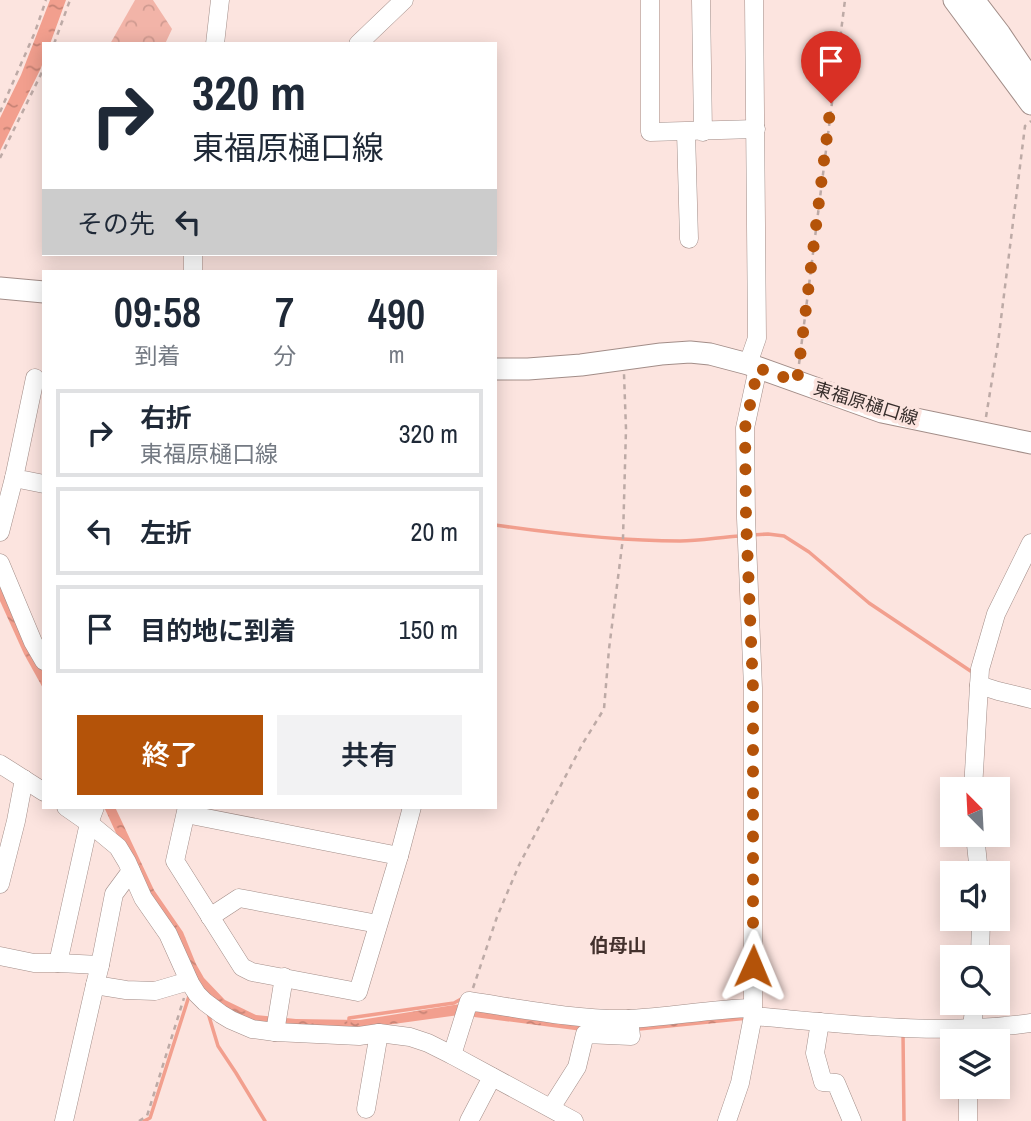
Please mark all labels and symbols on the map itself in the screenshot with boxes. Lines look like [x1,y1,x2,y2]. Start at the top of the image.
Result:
pin [801,31,861,103]
street label: 東福原樋口線 [811,375,921,431]
north arrow [940,777,1010,847]
position arrow [716,929,790,1003]
district label: 伯母山 [589,932,647,958]

